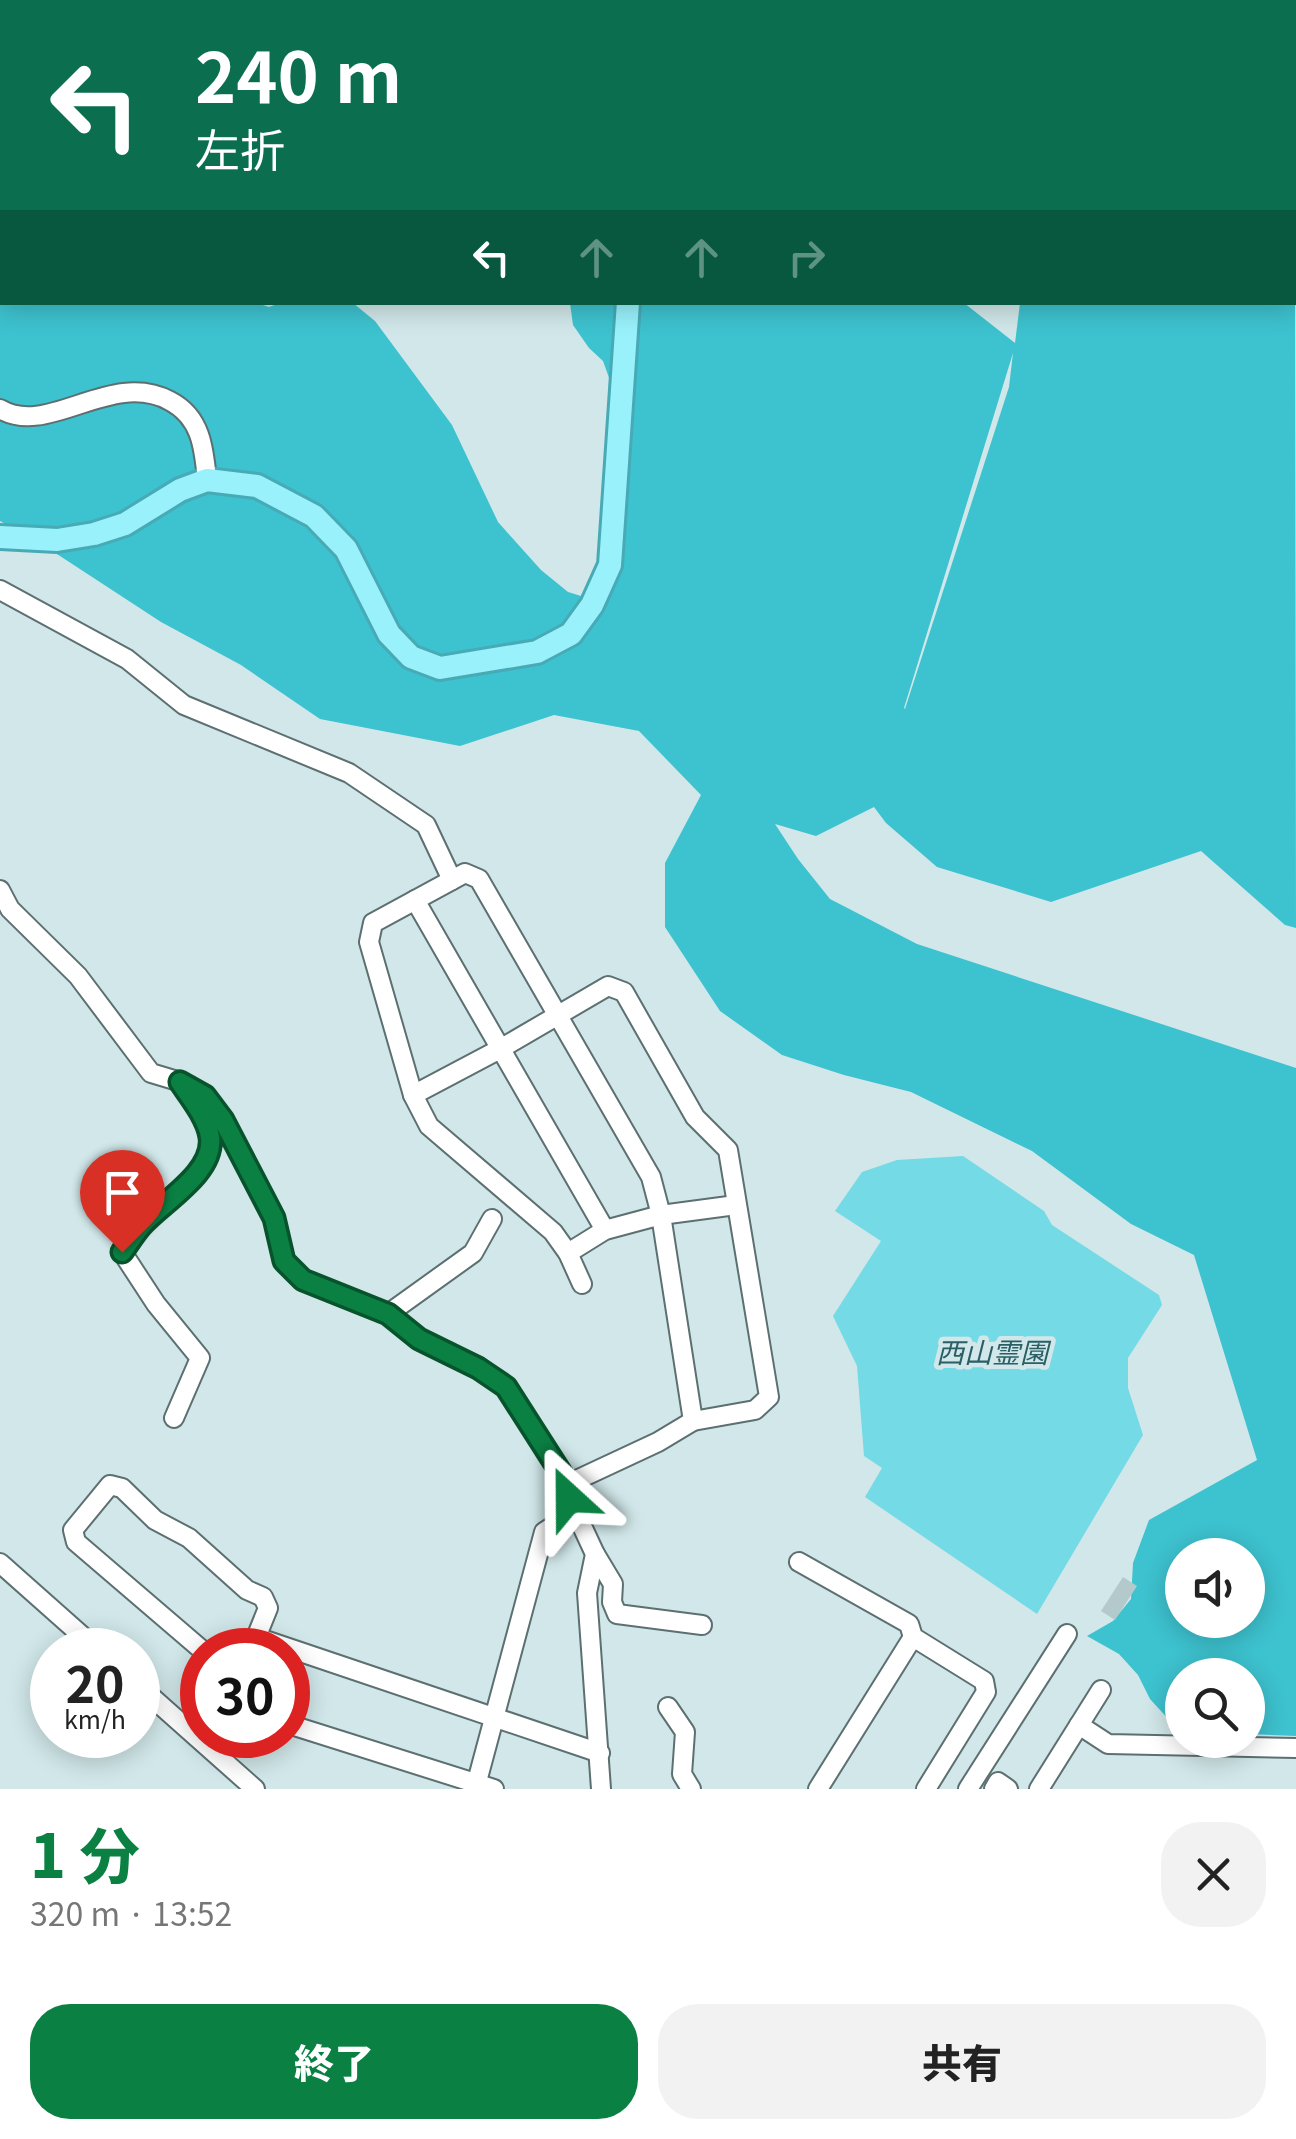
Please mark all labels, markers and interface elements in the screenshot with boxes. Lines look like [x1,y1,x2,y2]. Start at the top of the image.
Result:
text: 240 m [195,22,402,123]
icon: left [30,40,160,170]
text: 左折 [195,115,285,180]
icon: left [464,230,519,285]
icon: ahead [569,230,624,285]
icon: ahead [674,230,729,285]
icon: right [779,230,834,285]
pin [80,1150,165,1253]
icon: arrive [95,1165,150,1220]
park label: 西山霊園 [936,1331,1052,1371]
position arrow [517,1446,621,1550]
map controls [1165,1538,1265,1758]
button: sound [1165,1538,1265,1638]
speed limit sign: 30 [180,1628,310,1758]
text: 20 [66,1645,125,1717]
button: search [1165,1658,1265,1758]
text: km/h [64,1700,126,1736]
text: 1 分 [30,1808,140,1895]
button: close [1161,1822,1266,1927]
text: 320 m · 13:52 [30,1889,232,1935]
button: 終了 [30,2004,638,2119]
button: 共有 [658,2004,1266,2119]

